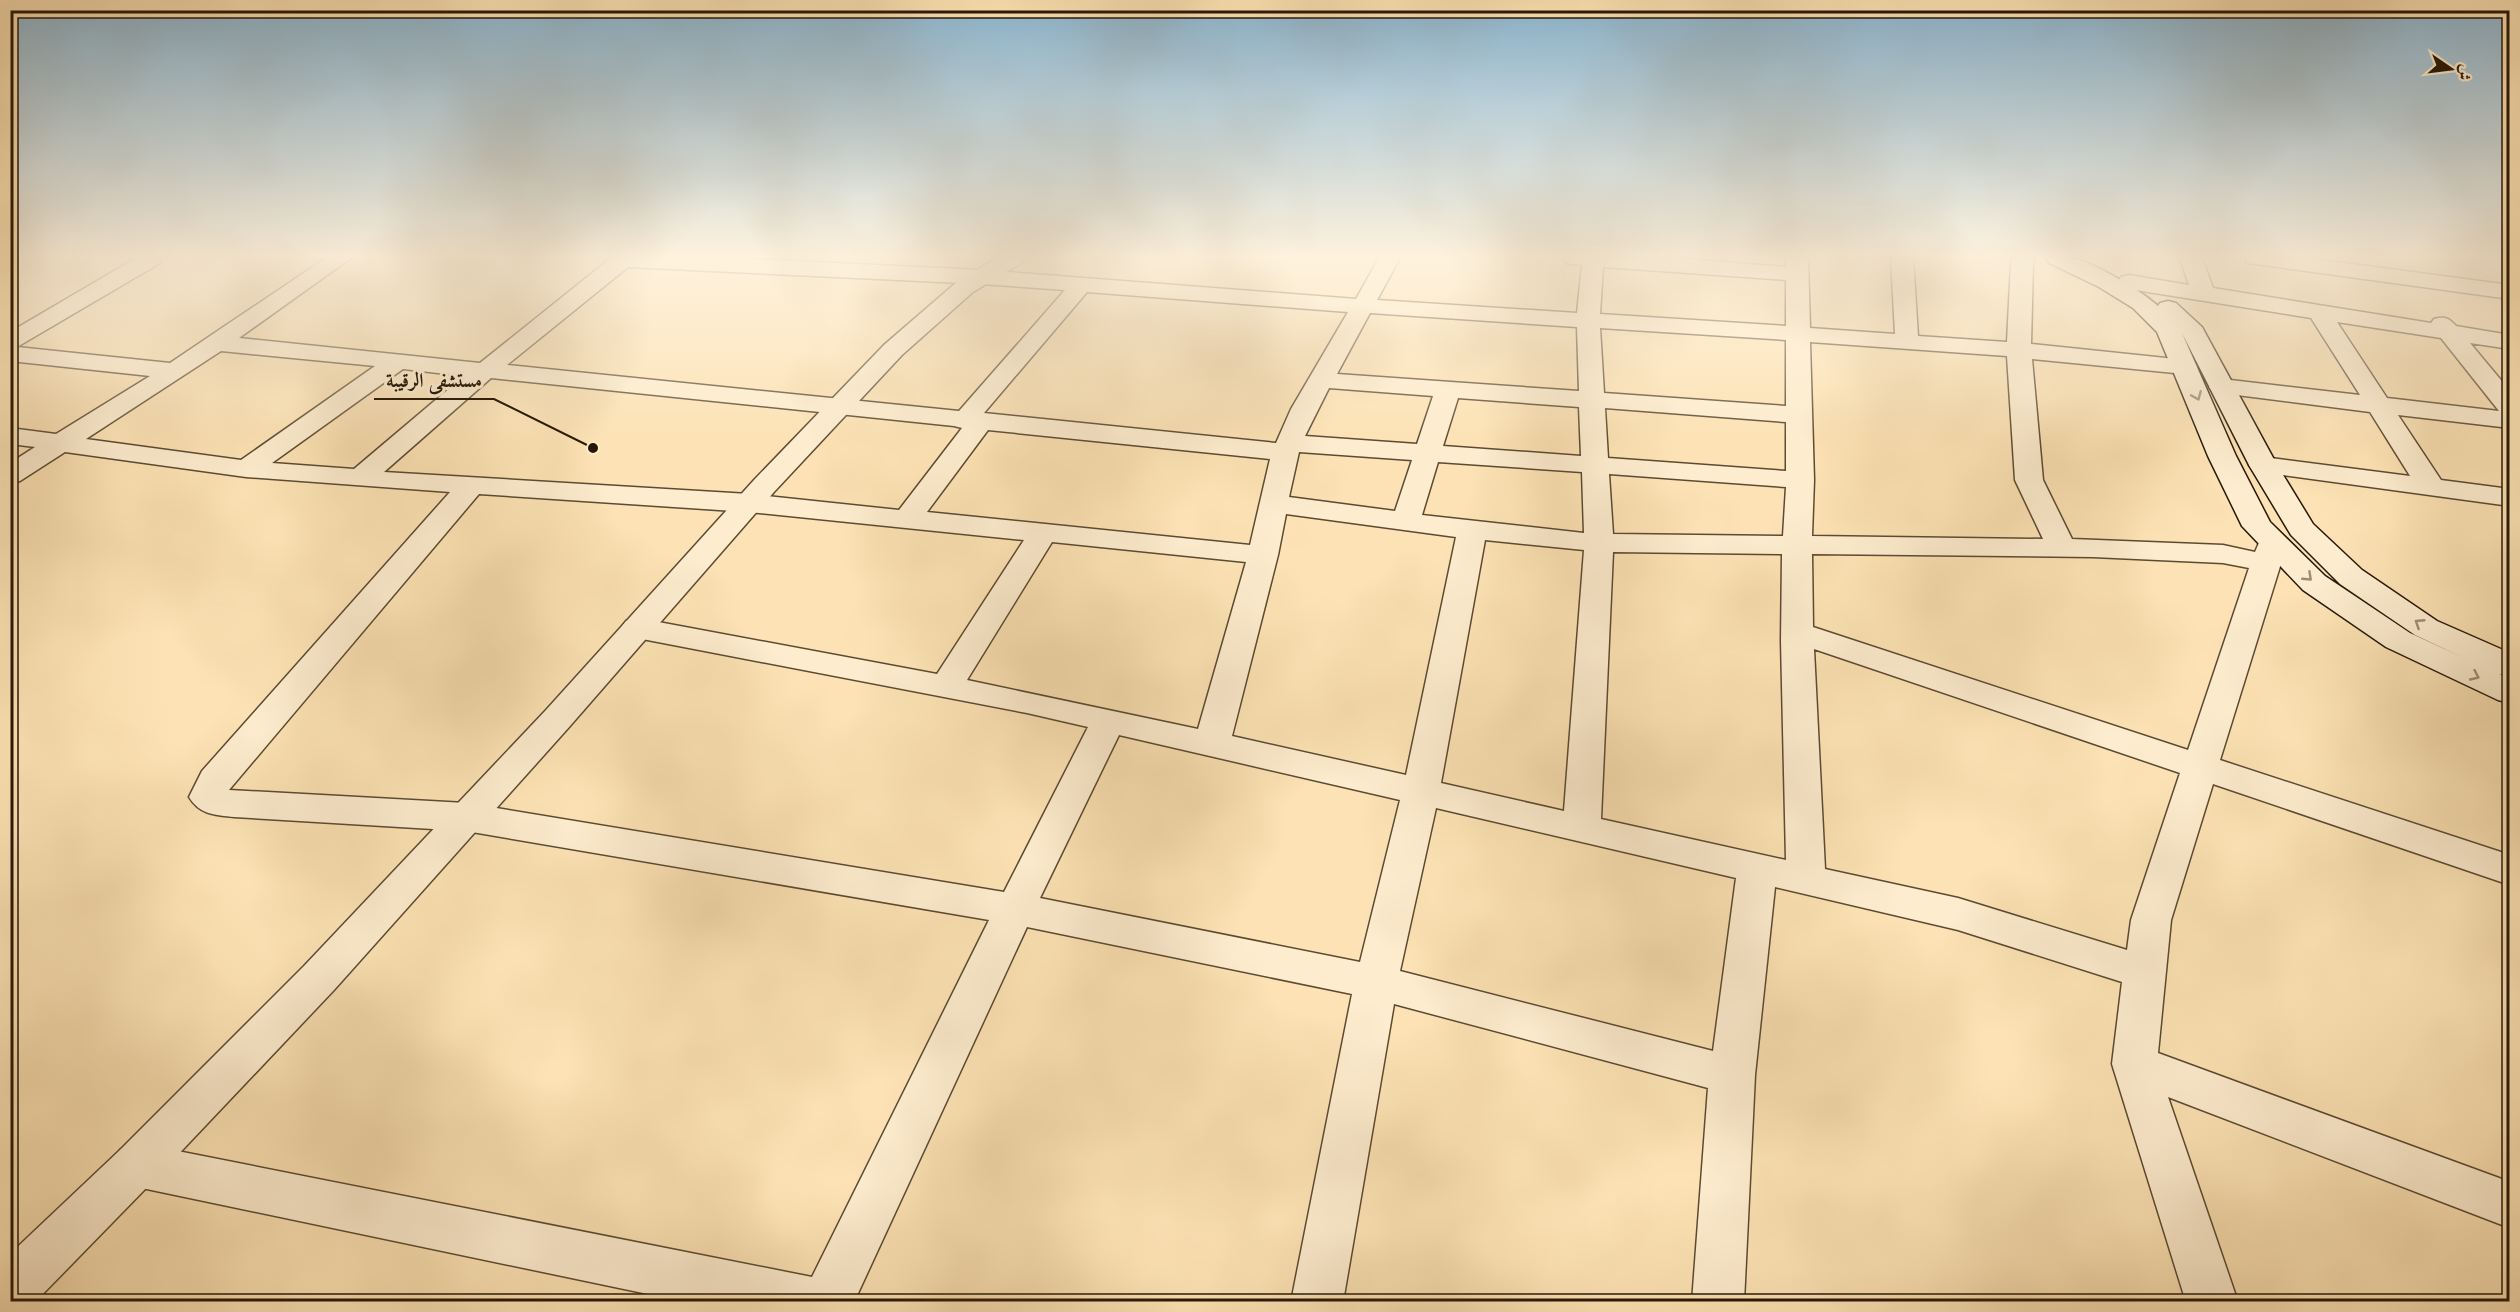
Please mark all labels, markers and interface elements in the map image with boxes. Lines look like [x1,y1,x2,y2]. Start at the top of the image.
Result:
north arrow [2421,39,2481,99]
text: ش [2454,63,2477,83]
callout: مستشفى الرقيبة [374,361,494,399]
text: مستشفى الرقيبة [386,368,482,395]
one-way arrow [2190,389,2202,400]
one-way arrow [2302,570,2312,581]
one-way arrow [2415,618,2425,630]
one-way arrow [2469,669,2480,681]

